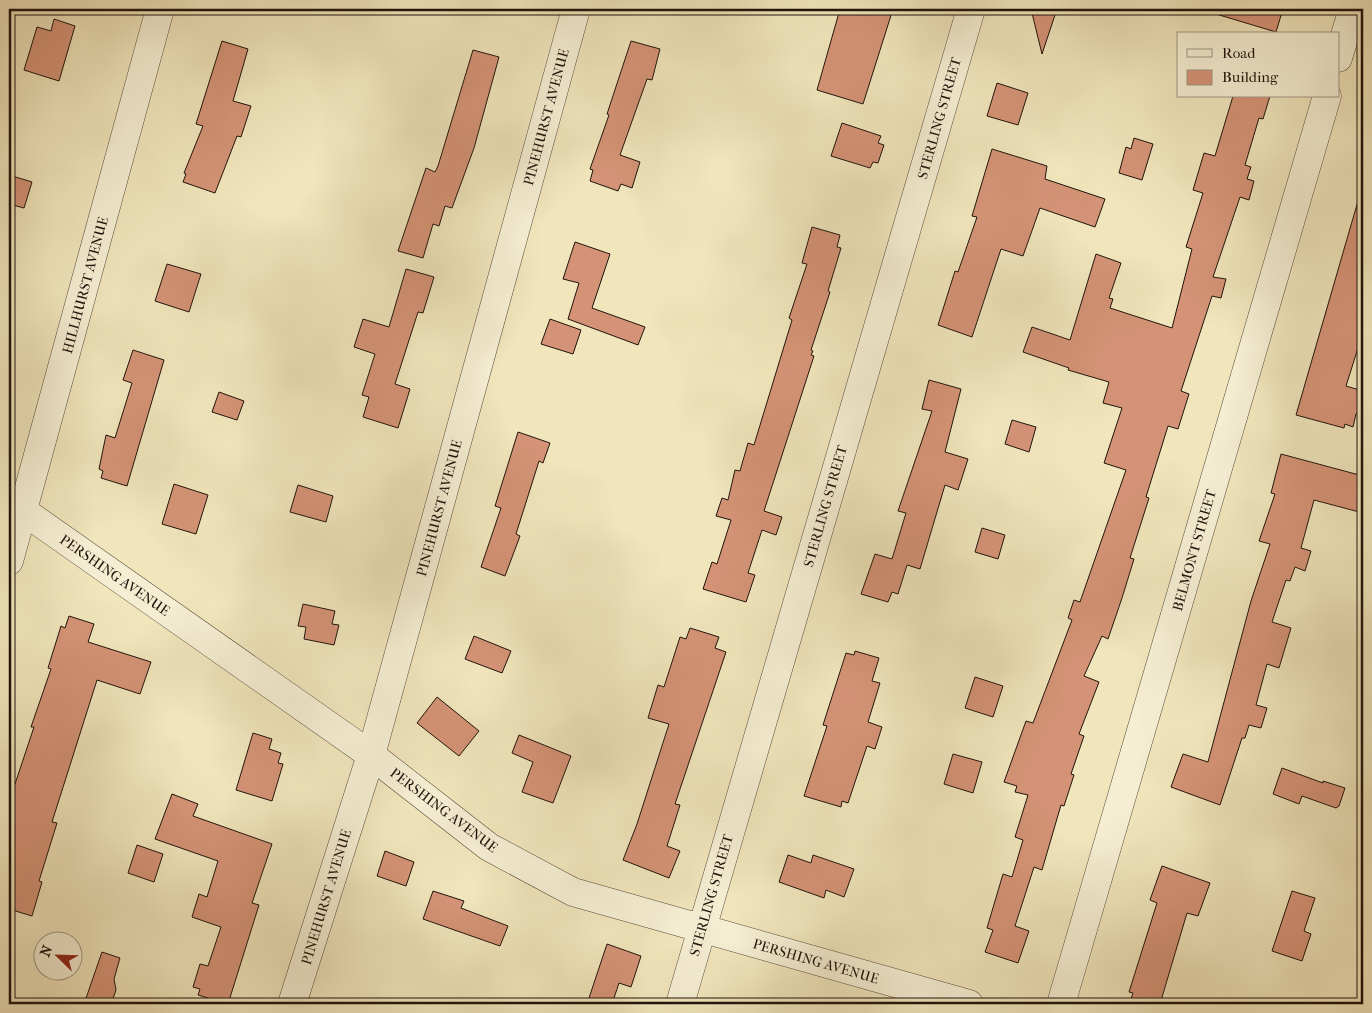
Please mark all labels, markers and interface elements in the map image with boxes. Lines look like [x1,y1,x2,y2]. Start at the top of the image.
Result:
legend [1177,32,1340,98]
text: Road [1222,44,1256,62]
street label: PINEHURST AVENUE [520,47,573,187]
street label: STERLING STREET [914,55,965,181]
text: Building [1222,68,1279,86]
street label: HILLHURST AVENUE [59,214,112,355]
street label: PINEHURST AVENUE [413,438,466,578]
street label: STERLING STREET [800,443,851,569]
street label: BELMONT STREET [1169,487,1220,613]
street label: PERSHING AVENUE [57,531,173,620]
street label: PERSHING AVENUE [387,764,501,857]
street label: PINEHURST AVENUE [298,827,355,967]
street label: STERLING STREET [686,832,737,958]
north arrow [32,930,82,980]
street label: PERSHING AVENUE [751,935,881,988]
text: N [37,943,57,959]

